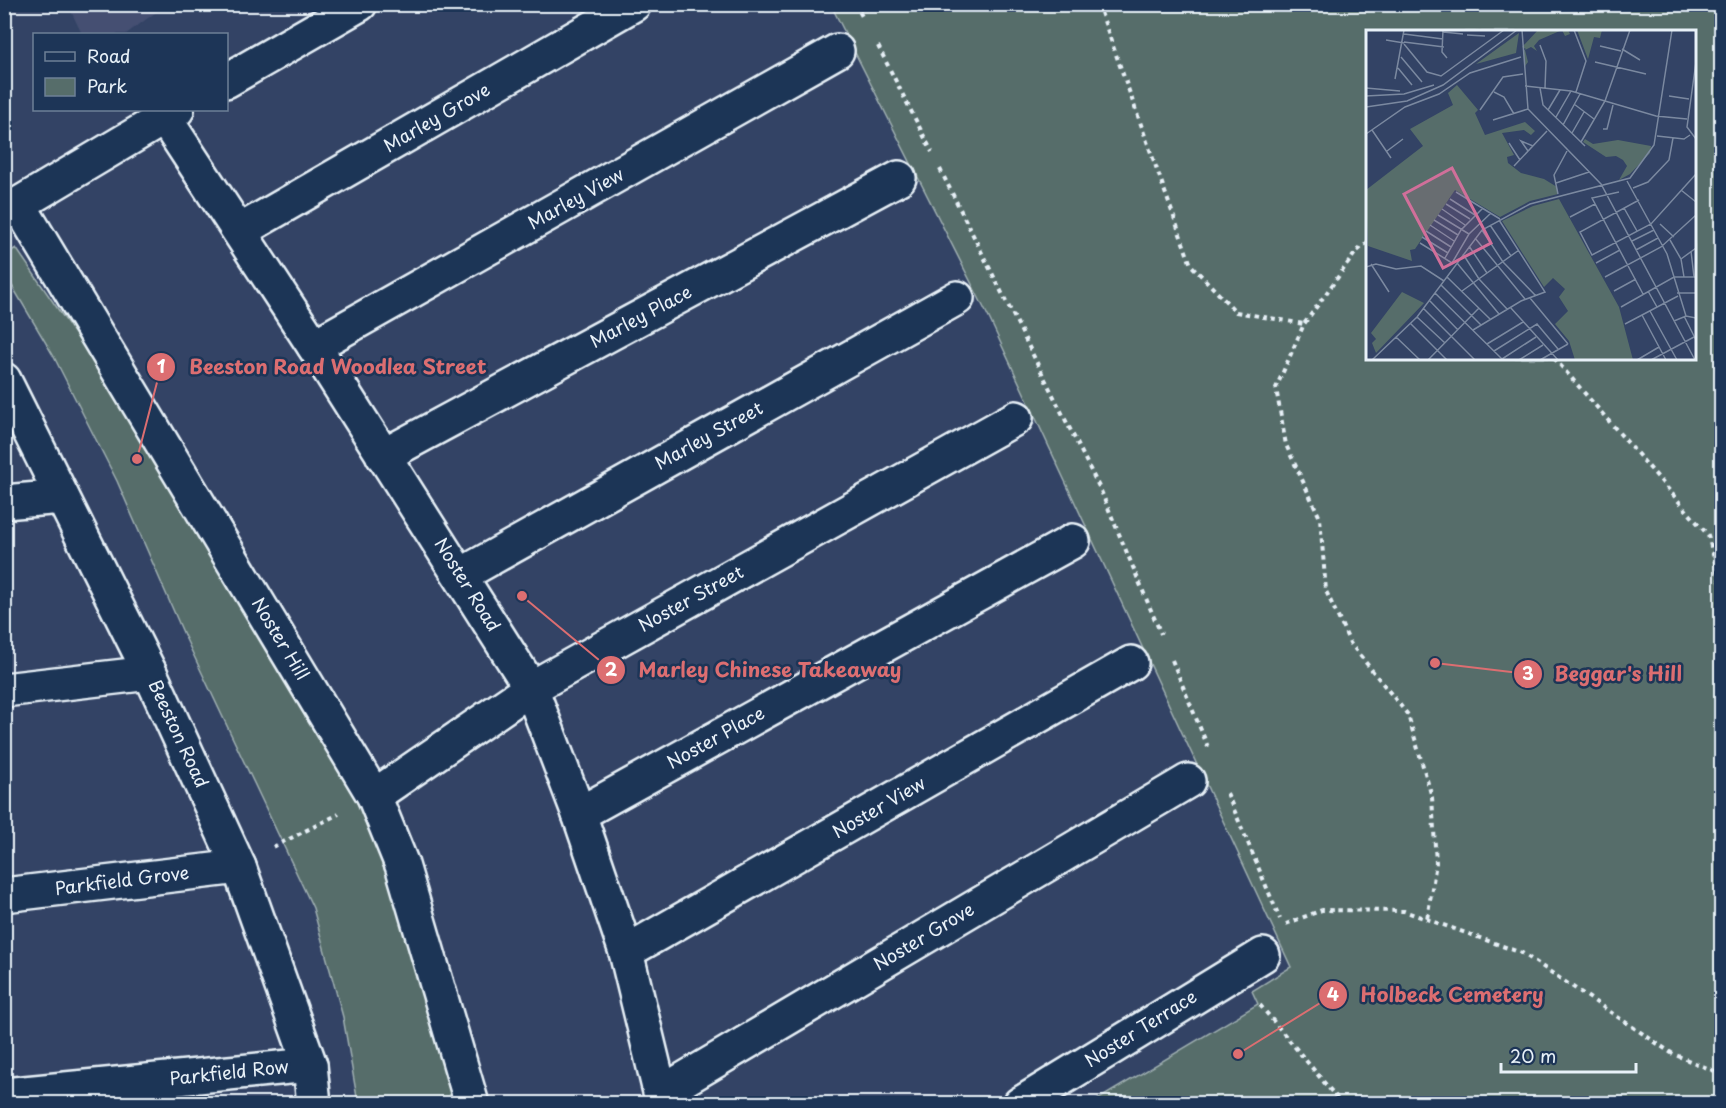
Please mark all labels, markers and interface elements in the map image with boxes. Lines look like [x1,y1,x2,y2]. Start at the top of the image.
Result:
inset map [1366,30,1696,360]
legend [33,33,228,111]
text: Road [87,42,131,69]
text: Park [87,72,127,99]
street label: Marley Grove [378,75,494,158]
street label: Marley View [522,160,628,235]
street label: Marley Place [585,277,696,354]
callout: Beeston Road Woodlea Street [146,348,500,386]
text: Beeston Road Woodlea Street [189,351,487,381]
text: 1 [157,352,166,379]
street label: Marley Street [649,394,767,476]
street label: Noster Road [429,532,508,636]
street label: Noster Street [633,558,748,638]
street label: Noster Hill [246,592,317,685]
callout: Marley Chinese Takeaway [596,651,914,689]
text: Marley Chinese Takeaway [639,654,901,684]
text: 2 [605,655,618,682]
callout: Beggar's Hill [1513,655,1694,693]
text: Beggar's Hill [1554,658,1682,688]
text: 3 [1522,659,1534,686]
street label: Beeston Road [143,675,216,792]
street label: Noster Place [661,699,769,775]
street label: Noster View [827,769,930,844]
street label: Parkfield Grove [53,858,191,901]
street label: Noster Grove [868,895,979,976]
callout: Holbeck Cemetery [1318,976,1556,1014]
text: Holbeck Cemetery [1360,979,1544,1009]
text: 4 [1327,980,1339,1007]
street label: Noster Terrace [1079,982,1202,1073]
scale bar [1501,1036,1636,1074]
text: 20 m [1510,1042,1556,1069]
street label: Parkfield Row [168,1052,290,1091]

